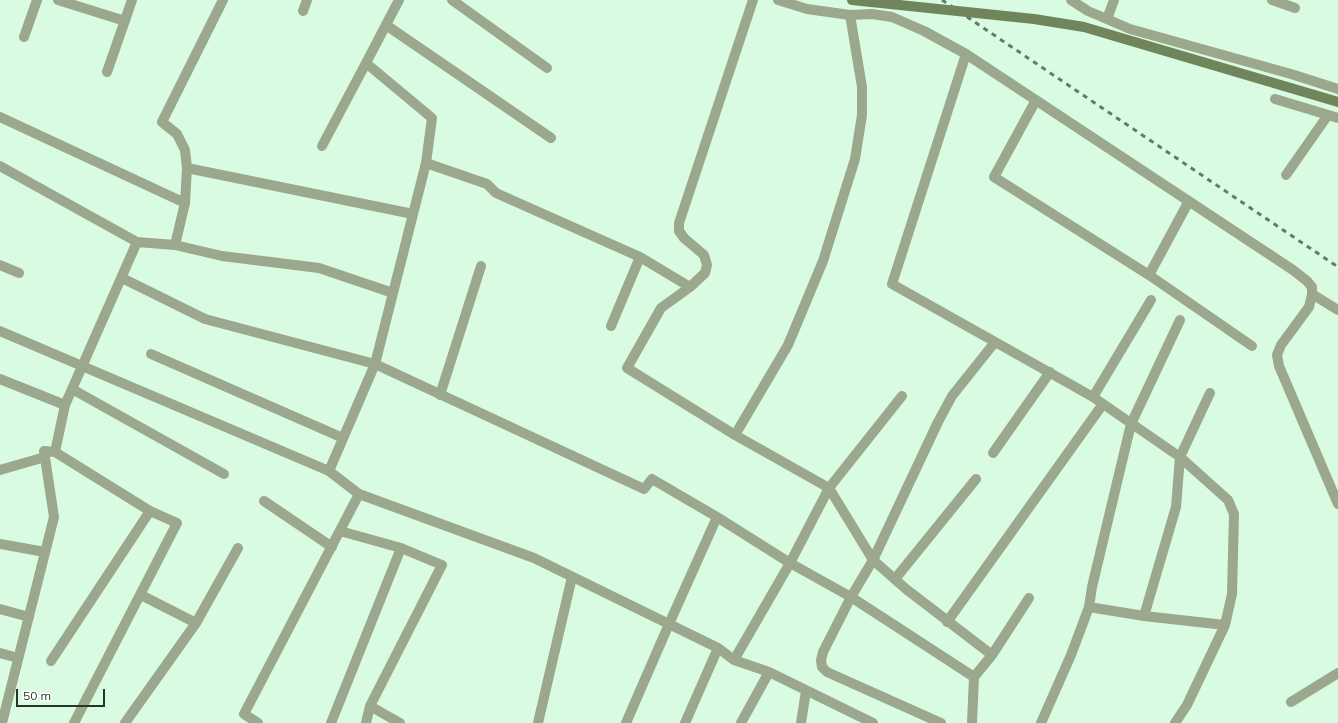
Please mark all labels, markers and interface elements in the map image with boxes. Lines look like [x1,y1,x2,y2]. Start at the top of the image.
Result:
scale bar [18,681,107,707]
text: 50 m [23,688,51,703]

